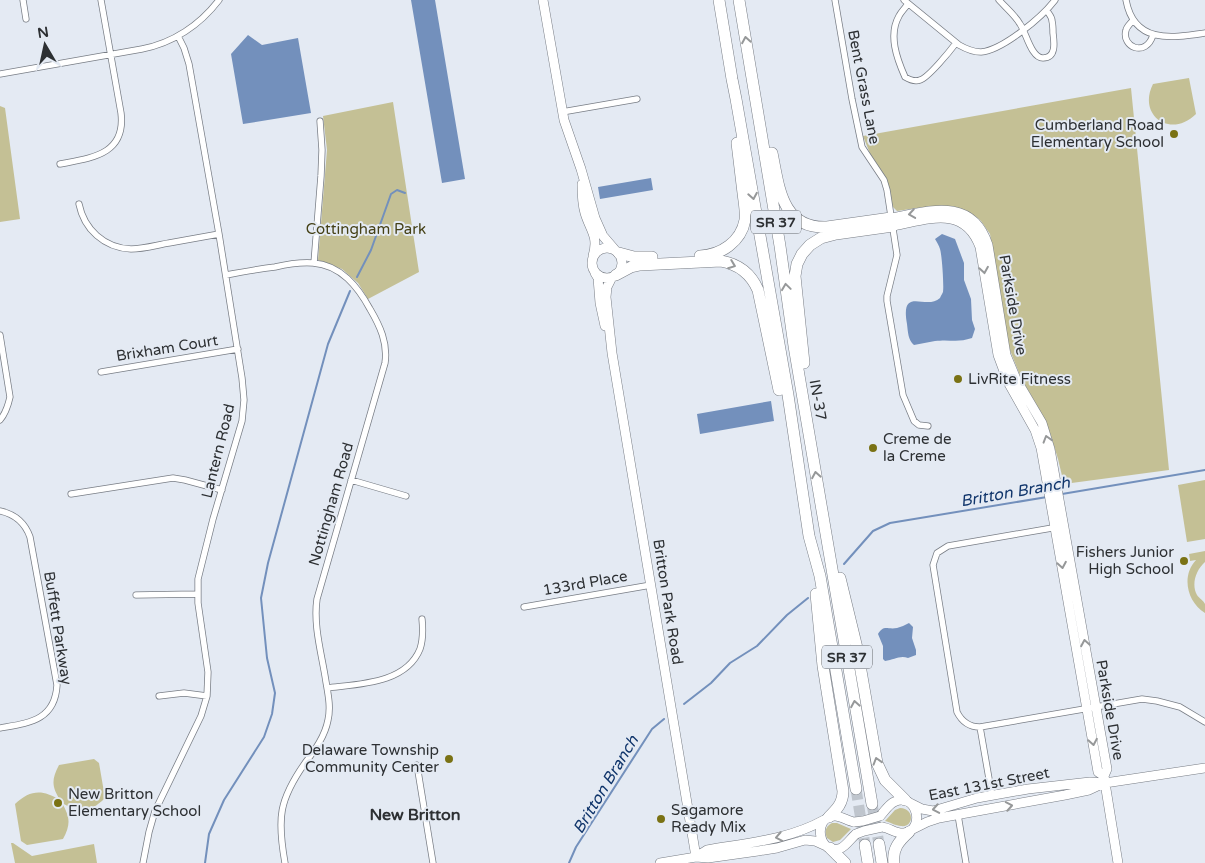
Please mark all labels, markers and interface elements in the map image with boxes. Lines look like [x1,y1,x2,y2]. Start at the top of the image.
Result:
north arrow [20,20,70,70]
text: N [36,23,50,42]
street label: Bent Grass Lane [844,28,884,146]
one-way arrow [741,36,751,45]
place label: Cumberland Road Elementary School [1031,116,1164,151]
marker: Cumberland Road Elementary School [1168,128,1180,140]
one-way arrow [748,192,758,200]
one-way arrow [908,209,917,219]
road number: SR 37 [751,210,801,233]
park label: Cottingham Park [306,220,426,238]
street label: Parkside Drive [995,253,1031,357]
one-way arrow [727,259,736,269]
one-way arrow [978,266,988,275]
one-way arrow [781,283,792,291]
street label: Brixham Court [115,331,220,365]
place label: LivRite Fitness [968,370,1071,388]
marker: LivRite Fitness [952,373,964,385]
street label: IN-37 [806,378,830,422]
street label: Lantern Road [198,402,238,500]
place label: Creme de la Creme [883,430,951,465]
one-way arrow [1043,435,1053,444]
street label: Nottingham Road [305,440,357,568]
marker: Creme de la Creme [867,442,879,454]
one-way arrow [811,470,821,479]
water label: Britton Branch [959,472,1073,511]
street label: Britton Park Road [649,538,687,666]
place label: Fishers Junior High School [1076,543,1174,578]
marker: Fishers Junior High School [1178,555,1190,567]
one-way arrow [1057,560,1067,569]
street label: 133rd Place [541,567,629,599]
street label: Buffett Parkway [40,570,76,686]
one-way arrow [1080,638,1090,647]
road number: SR 37 [822,646,872,669]
street label: Parkside Drive [1092,658,1128,762]
one-way arrow [850,699,860,708]
water label: Britton Branch [569,731,644,837]
one-way arrow [1087,738,1097,747]
place label: Delaware Township Community Center [302,741,439,776]
marker: Delaware Township Community Center [443,753,455,765]
one-way arrow [872,758,882,766]
street label: East 131st Street [927,763,1051,805]
place label: New Britton Elementary School [68,785,201,820]
marker: New Britton Elementary School [52,797,64,809]
place label: Sagamore Ready Mix [671,801,746,836]
one-way arrow [1004,801,1013,811]
one-way arrow [932,803,941,814]
district label: New Britton [369,805,461,825]
marker: Sagamore Ready Mix [655,813,667,825]
one-way arrow [775,832,784,842]

